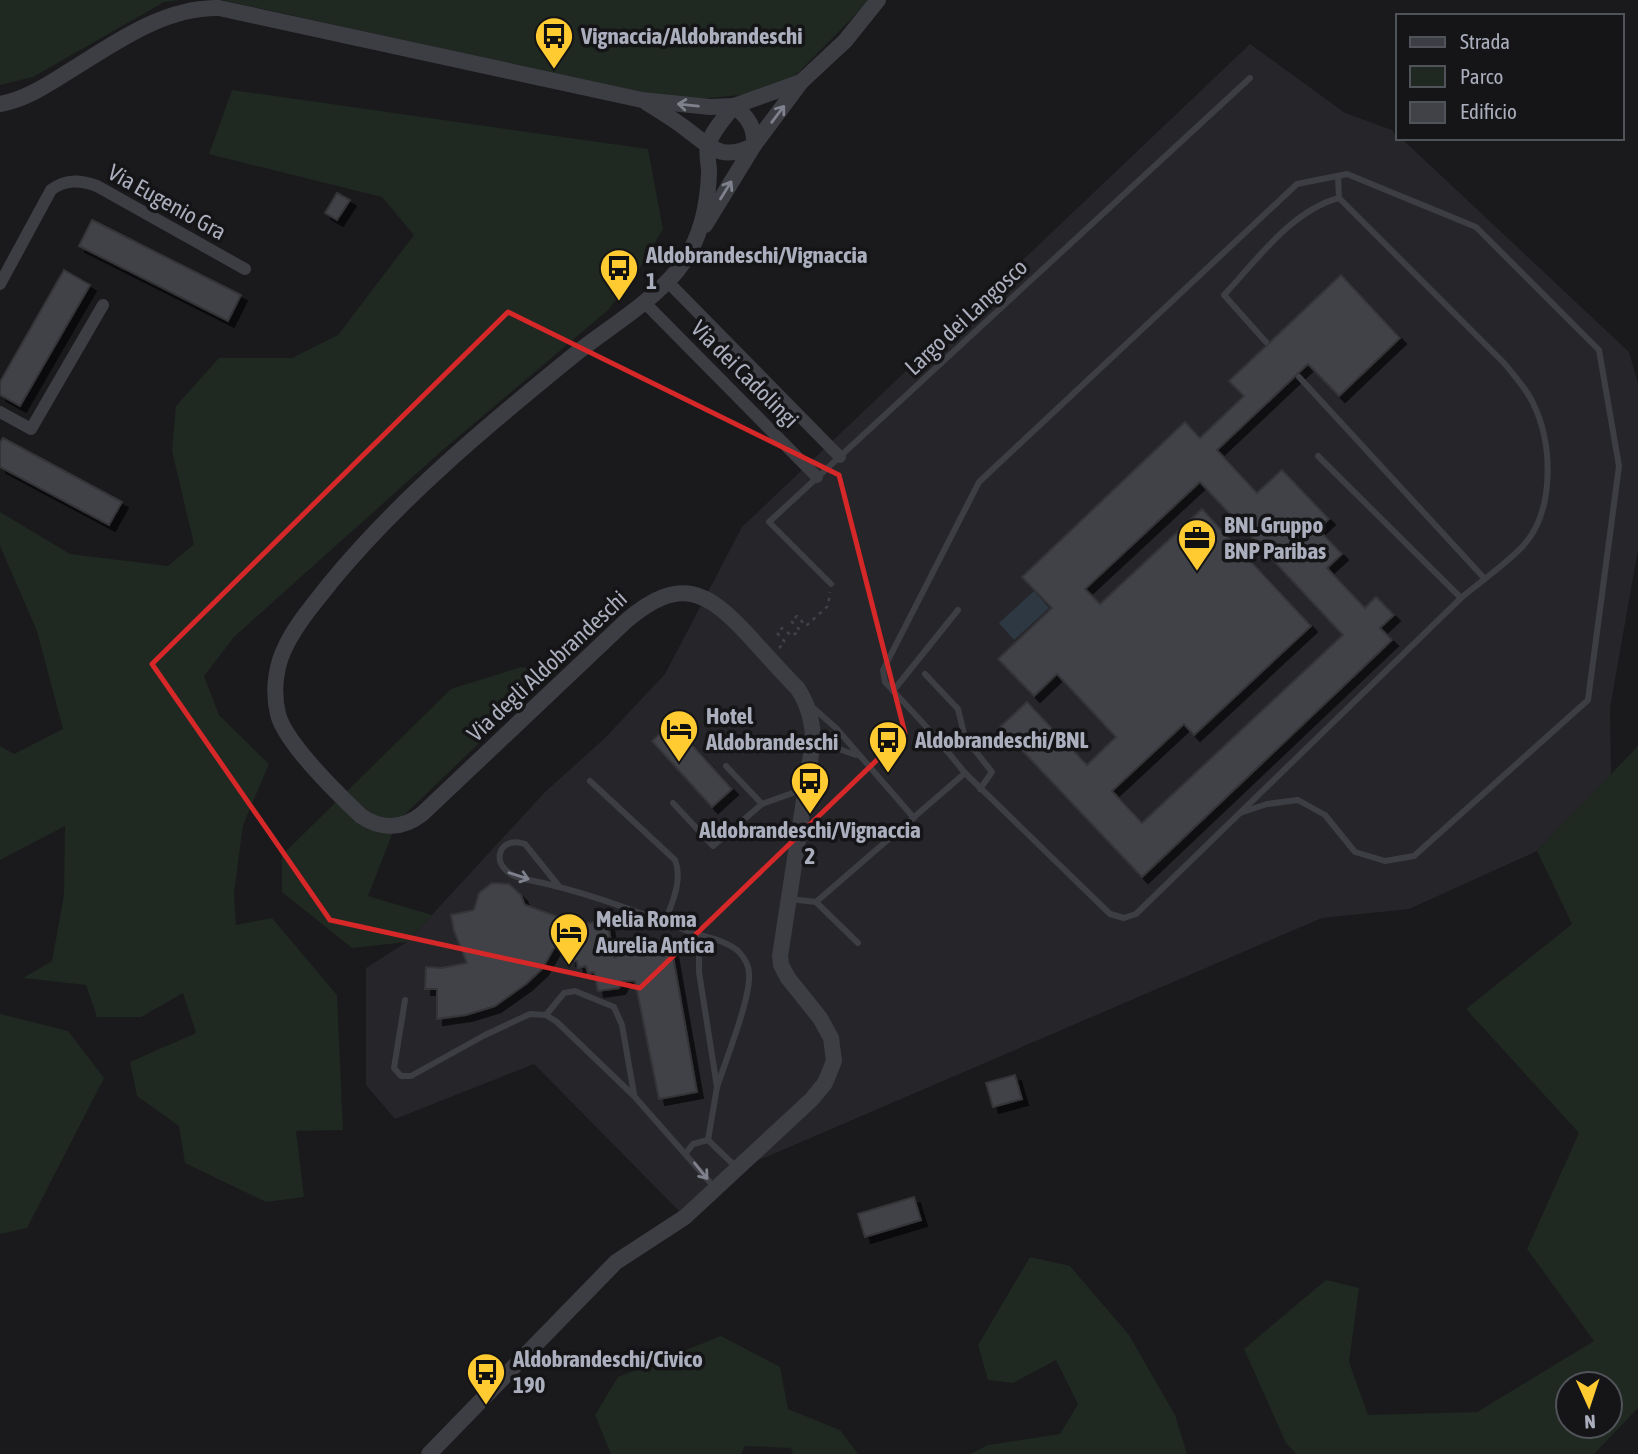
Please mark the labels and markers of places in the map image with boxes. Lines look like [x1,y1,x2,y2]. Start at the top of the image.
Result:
bus stop icon: Vignaccia/Aldobrandeschi [533,15,575,70]
place label: Vignaccia/Aldobrandeschi [580,23,802,49]
place label: Aldobrandeschi/Vignaccia 1 [645,242,868,294]
bus stop icon: Aldobrandeschi/Vignaccia 1 [598,247,640,302]
place label: BNL Gruppo BNP Paribas [1224,512,1326,564]
office icon: BNL Gruppo BNP Paribas [1176,517,1218,572]
place label: Hotel Aldobrandeschi [705,703,838,755]
hotel icon: Hotel Aldobrandeschi [658,708,700,763]
bus stop icon: Aldobrandeschi/BNL [867,719,909,774]
place label: Aldobrandeschi/BNL [914,727,1089,753]
bus stop icon: Aldobrandeschi/Vignaccia 2 [789,760,831,815]
place label: Aldobrandeschi/Vignaccia 2 [698,817,921,869]
place label: Melia Roma Aurelia Antica [595,906,715,958]
hotel icon: Melia Roma Aurelia Antica [548,911,590,966]
place label: Aldobrandeschi/Civico 190 [512,1346,703,1398]
bus stop icon: Aldobrandeschi/Civico 190 [465,1351,507,1406]

